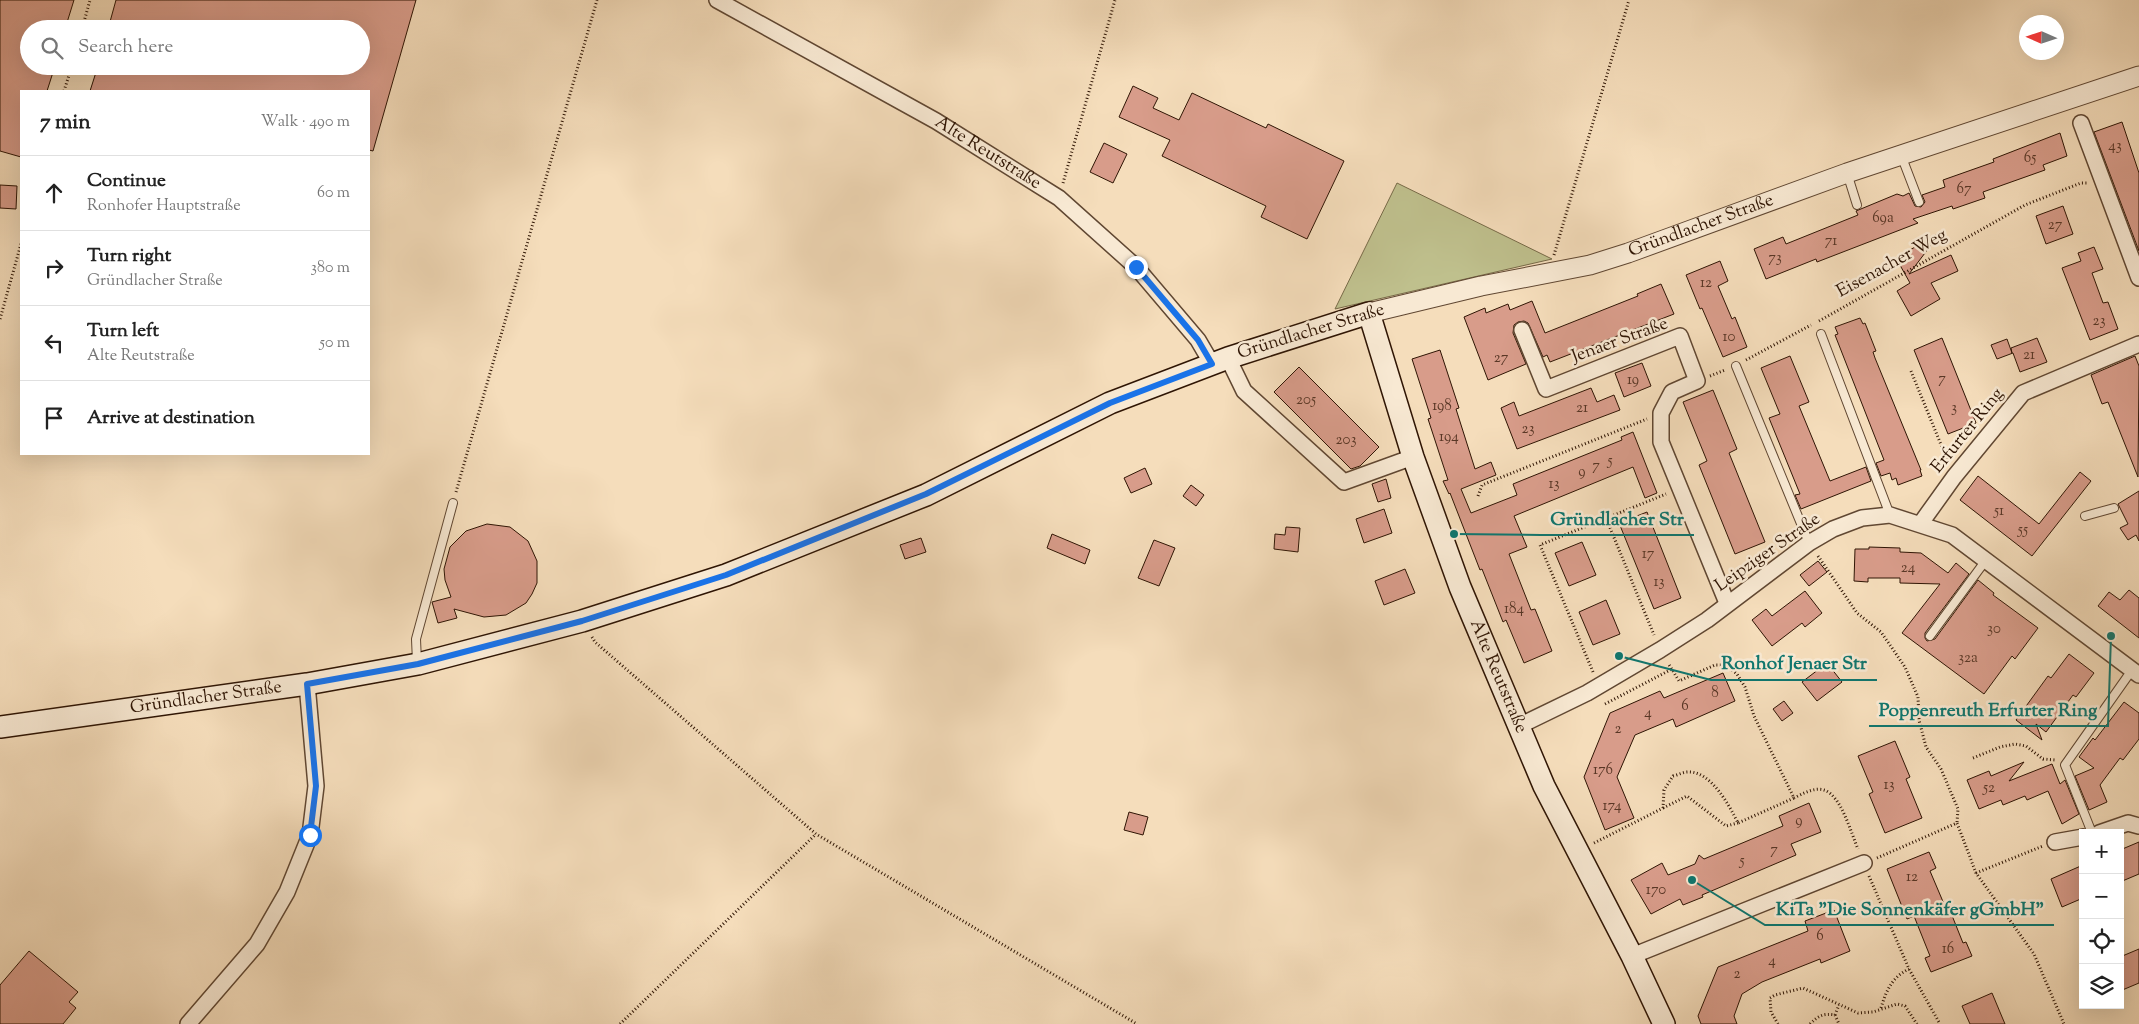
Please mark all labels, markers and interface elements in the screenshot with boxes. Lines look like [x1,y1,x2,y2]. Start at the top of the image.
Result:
north arrow [2019,15,2064,60]
search box [20,20,370,75]
icon: search [38,34,66,62]
text: Search here [78,34,173,61]
text: 7 min [40,108,91,138]
street label: Alte Reutstraße [929,110,1046,196]
text: Walk · 490 m [261,111,350,134]
house number: 43 [2108,136,2122,157]
house number: 65 [2024,148,2036,169]
text: Continue [87,168,166,195]
icon: ahead [40,179,68,207]
house number: 67 [1957,179,1972,200]
text: 60 m [317,182,350,205]
street label: Gründlacher Straße [1625,188,1777,265]
text: Ronhofer Hauptstraße [87,195,241,218]
house number: 69a [1872,208,1894,229]
house number: 27 [2048,215,2063,236]
street label: Eisenacher Weg [1832,223,1952,305]
house number: 71 [1825,231,1837,252]
text: Turn right [87,243,171,270]
house number: 73 [1768,248,1782,269]
icon: right [40,254,68,282]
route end [1125,256,1148,279]
text: 380 m [310,257,350,280]
text: Gründlacher Straße [87,270,223,293]
house number: 12 [1700,273,1712,294]
street label: Gründlacher Straße [1234,297,1388,367]
street label: Jenaer Straße [1567,311,1672,371]
house number: 23 [2092,311,2106,332]
text: Turn left [87,318,159,345]
house number: 10 [1723,327,1736,348]
icon: left [40,329,68,357]
text: 50 m [319,332,350,355]
text: Alte Reutstraße [87,345,195,368]
house number: 21 [2023,345,2035,366]
house number: 27 [1494,348,1509,369]
house number: 7 [1938,369,1946,390]
house number: 19 [1627,370,1639,391]
street label: Erfurter Ring [1925,382,2011,479]
house number: 205 [1296,390,1316,411]
house number: 198 [1432,396,1452,417]
house number: 21 [1576,398,1588,419]
house number: 3 [1951,398,1957,419]
icon: arrive [40,404,68,432]
text: Arrive at destination [87,405,255,432]
house number: 23 [1521,419,1535,440]
house number: 194 [1439,427,1459,448]
house number: 203 [1335,430,1357,451]
house number: 5 [1606,451,1613,472]
house number: 7 [1592,456,1600,477]
house number: 9 [1578,462,1586,483]
house number: 13 [1548,474,1560,495]
callout: Gründlacher Str [1541,501,1694,535]
house number: 51 [1993,501,2004,522]
text: Gründlacher Str [1550,507,1685,534]
street label: Leipziger Straße [1710,507,1826,599]
house number: 55 [2017,520,2028,541]
house number: 17 [1642,544,1655,565]
house number: 24 [1901,558,1916,579]
house number: 13 [1653,572,1665,593]
house number: 184 [1504,599,1524,620]
street label: Alte Reutstraße [1462,616,1533,738]
house number: 30 [1987,619,2001,640]
callout: Ronhof Jenaer Str [1711,646,1877,680]
house number: 32a [1958,648,1978,669]
text: Ronhof Jenaer Str [1721,651,1868,678]
street label: Gründlacher Straße [129,675,283,722]
house number: 8 [1711,683,1719,704]
callout: Poppenreuth Erfurter Ring [1869,692,2108,726]
house number: 6 [1681,696,1689,717]
text: Poppenreuth Erfurter Ring [1879,698,2098,725]
house number: 4 [1644,703,1652,724]
house number: 2 [1614,719,1622,740]
house number: 176 [1593,760,1613,781]
house number: 13 [1883,775,1895,796]
house number: 52 [1982,778,1995,799]
house number: 174 [1602,796,1622,817]
house number: 9 [1795,811,1803,832]
route start [299,824,322,847]
map controls [2079,829,2124,1009]
button: + [2079,829,2124,874]
house number: 7 [1770,840,1778,861]
house number: 5 [1738,851,1745,872]
house number: 12 [1906,867,1918,888]
button: − [2079,874,2124,919]
house number: 170 [1646,880,1666,901]
callout: KiTa "Die Sonnenkäfer gGmbH" [1765,891,2054,925]
text: KiTa "Die Sonnenkäfer gGmbH" [1776,897,2044,924]
button: locate [2079,919,2124,964]
house number: 6 [1816,926,1824,947]
house number: 16 [1942,939,1954,960]
house number: 4 [1768,951,1776,972]
house number: 2 [1733,964,1741,985]
button: layers [2079,964,2124,1009]

